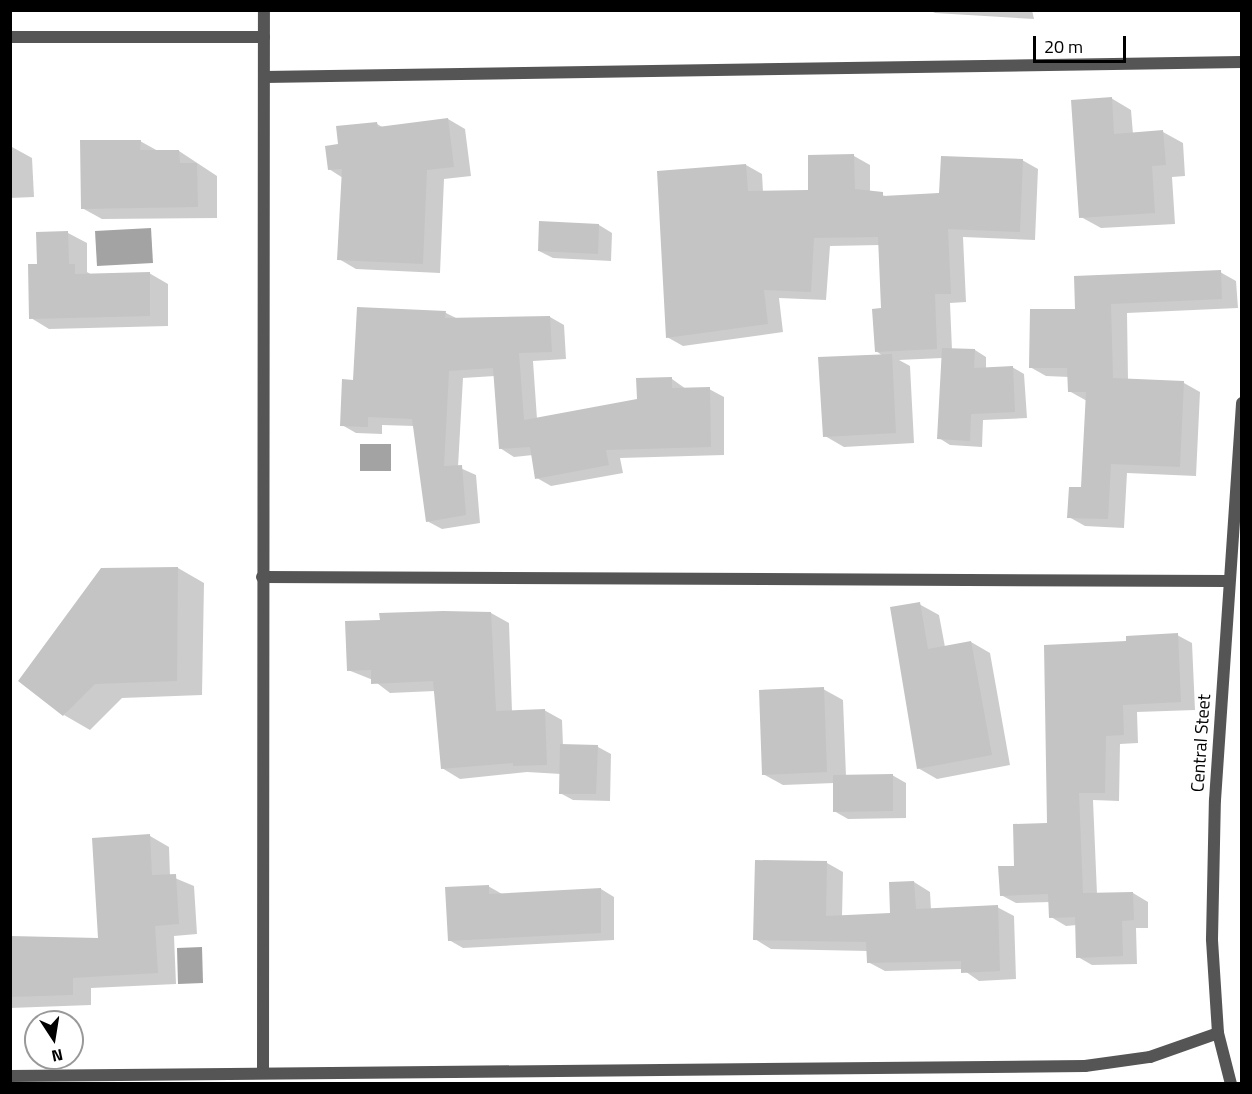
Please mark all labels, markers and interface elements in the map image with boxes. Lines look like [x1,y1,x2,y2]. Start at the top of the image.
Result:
scale bar [1036,24,1129,62]
text: 20 m [1044,33,1083,60]
street label: Central Steet [1187,693,1215,793]
north arrow [24,1010,84,1070]
text: N [49,1043,65,1069]

